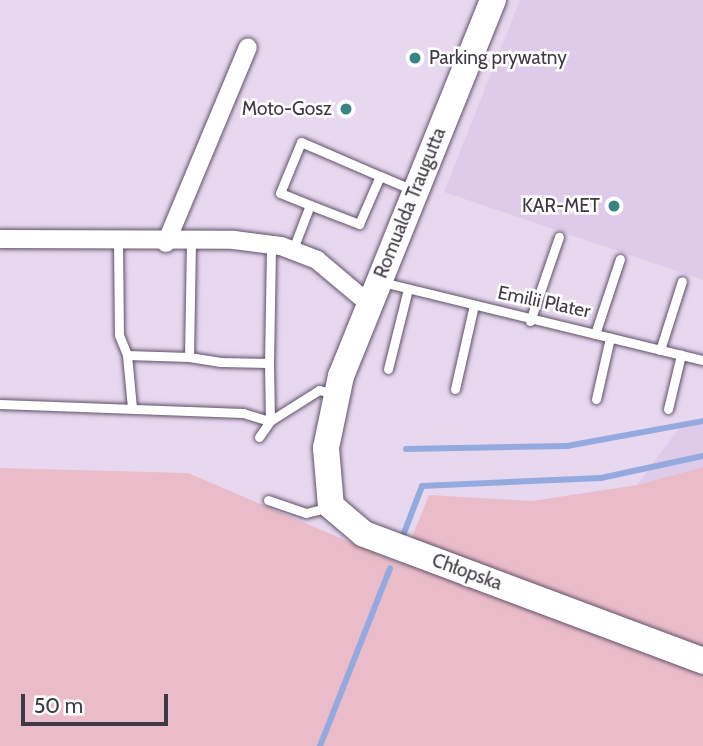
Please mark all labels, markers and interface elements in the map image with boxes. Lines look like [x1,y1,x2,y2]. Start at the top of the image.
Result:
place label: Parking prywatny [429,47,567,69]
marker: Parking prywatny [407,50,423,66]
place label: Moto-Gosz [242,98,332,120]
marker: Moto-Gosz [338,101,354,117]
street label: Romualda Traugutta [369,124,451,282]
place label: KAR-MET [522,195,600,217]
marker: KAR-MET [606,198,622,214]
street label: Emilii Plater [496,281,592,323]
street label: Chłopska [429,549,505,595]
scale bar [24,680,172,724]
text: 50 m [34,693,83,718]

